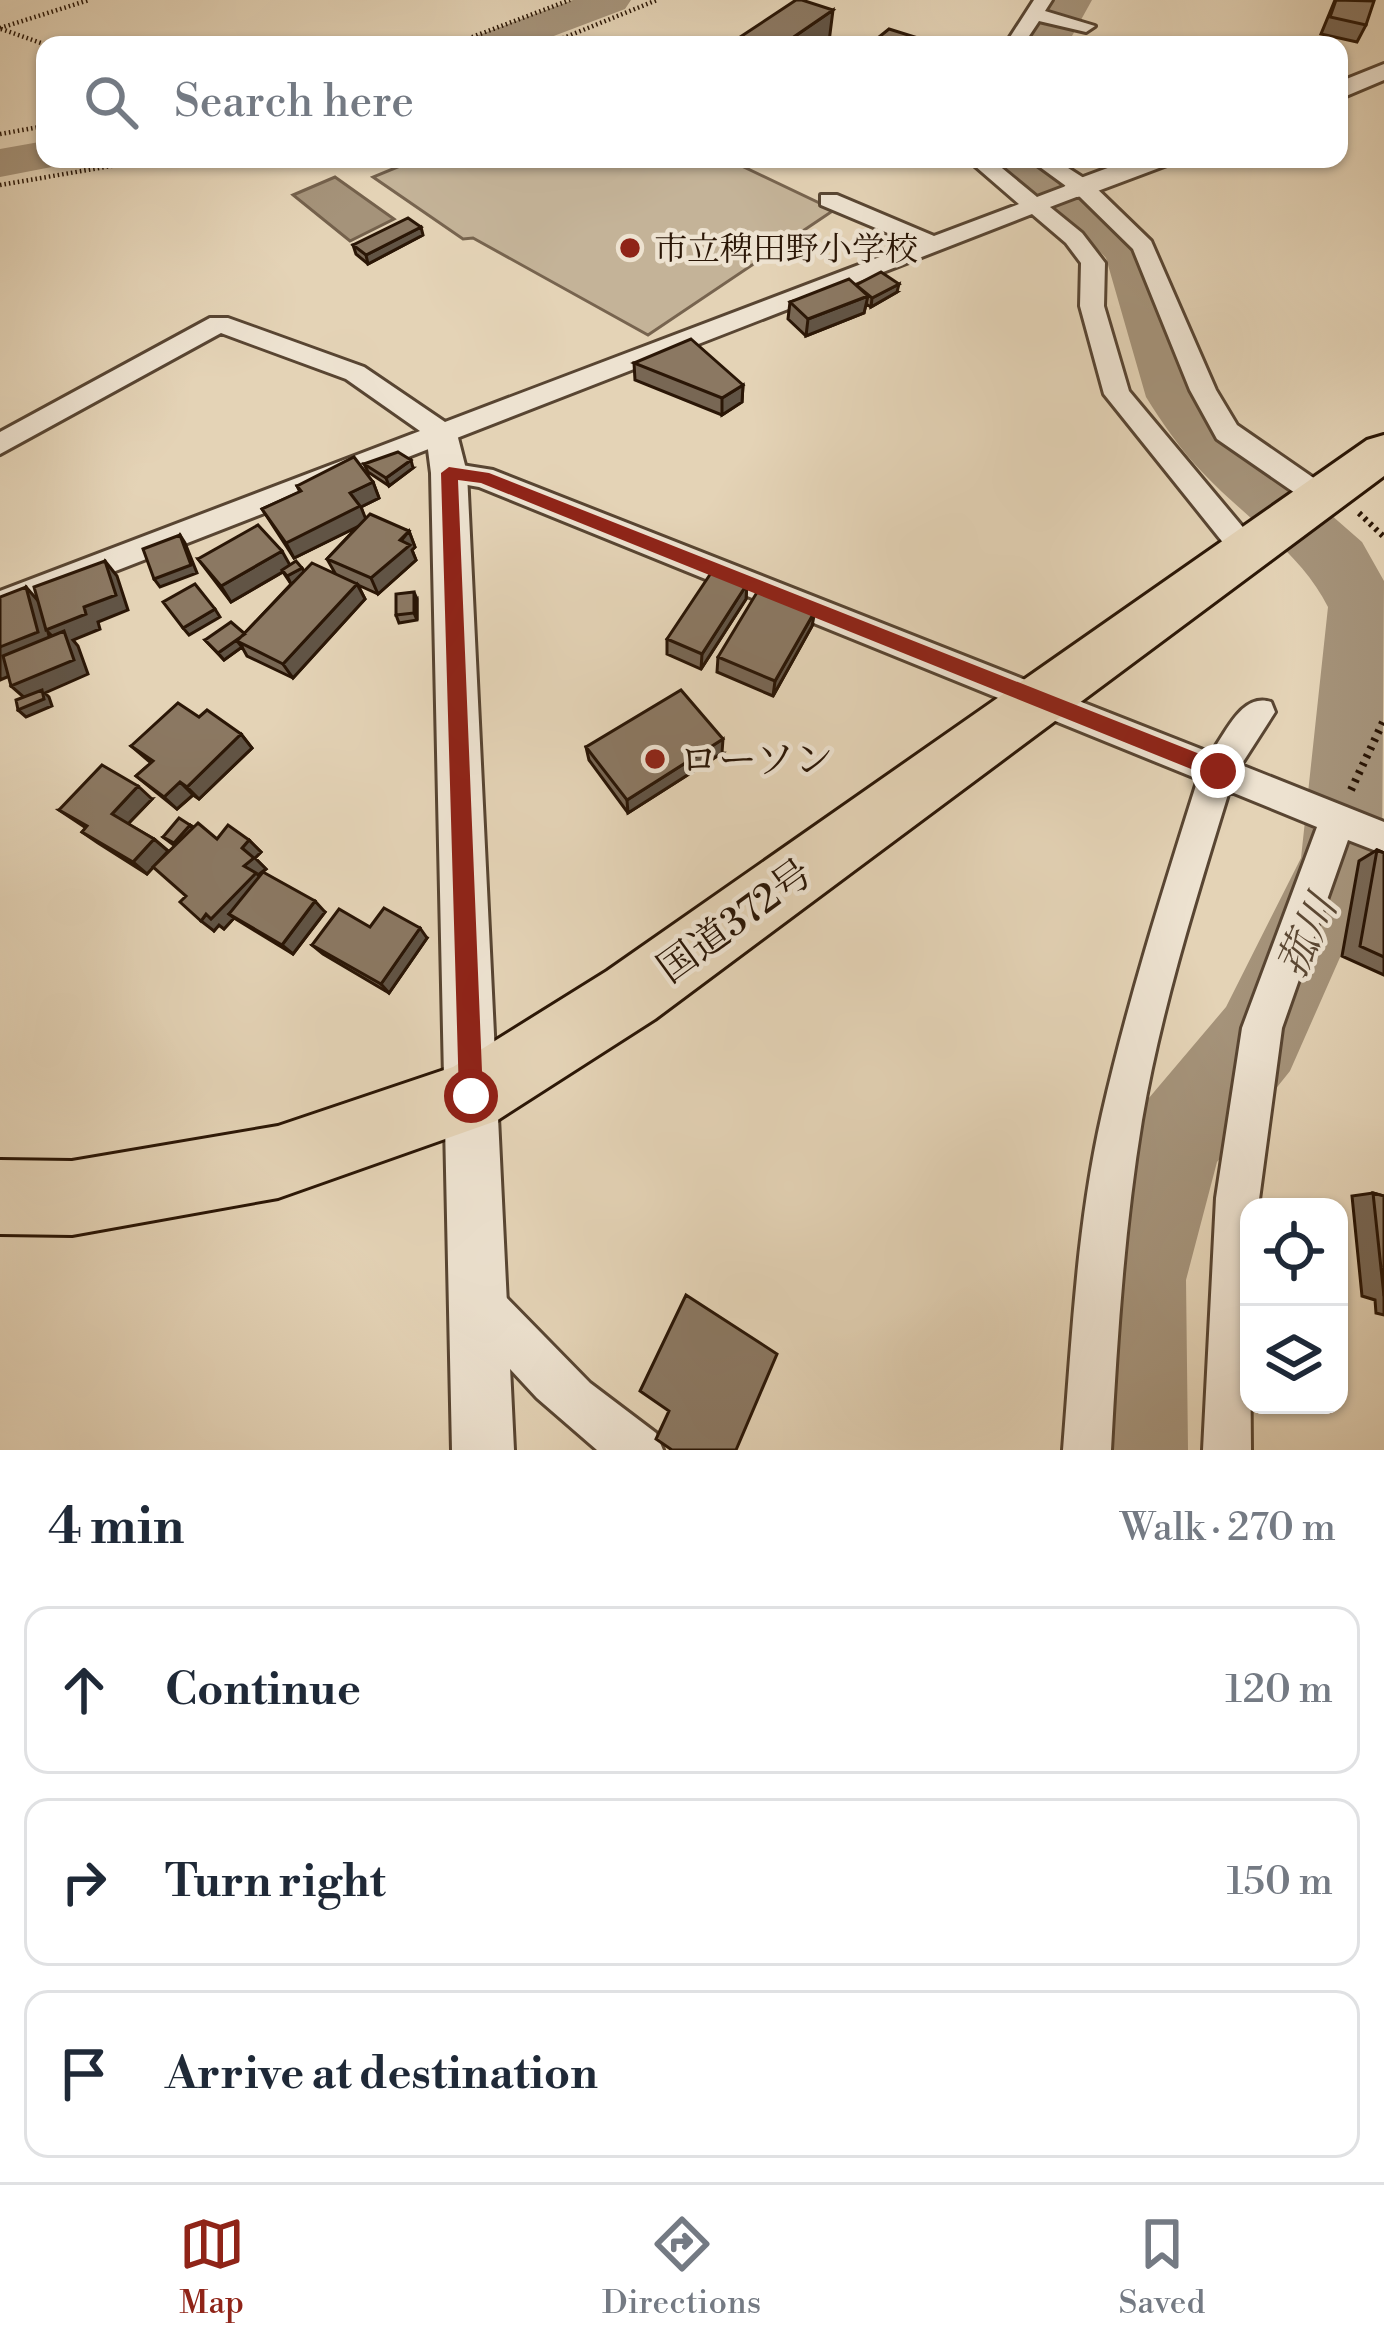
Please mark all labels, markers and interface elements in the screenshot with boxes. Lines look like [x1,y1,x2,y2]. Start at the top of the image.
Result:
search box [36,36,1348,168]
icon: search [78,69,144,135]
text: Search here [174,74,414,131]
place label: 市立稗田野小学校 [654,230,918,271]
marker: 市立稗田野小学校 [617,235,643,261]
place label: ローソン [679,737,833,786]
route end [1191,744,1245,798]
marker: ローソン [642,746,668,772]
street label: 国道372号 [649,850,822,995]
water label: 菰川 [1266,884,1352,986]
route start [444,1069,498,1123]
map controls [1240,1198,1348,1414]
button: locate [1240,1198,1348,1306]
button: layers [1240,1306,1348,1414]
text: 4 min [48,1496,184,1560]
text: Walk · 270 m [1120,1504,1336,1553]
icon: ahead [51,1657,117,1723]
text: Continue [165,1662,361,1719]
text: 120 m [1225,1666,1333,1715]
icon: right [51,1849,117,1915]
text: Turn right [165,1854,386,1911]
text: 150 m [1227,1858,1333,1907]
icon: arrive [51,2041,117,2107]
text: Arrive at destination [165,2046,598,2103]
tab: Map [179,2211,245,2324]
tab: Directions [602,2211,761,2324]
tab: Saved [1119,2211,1205,2324]

